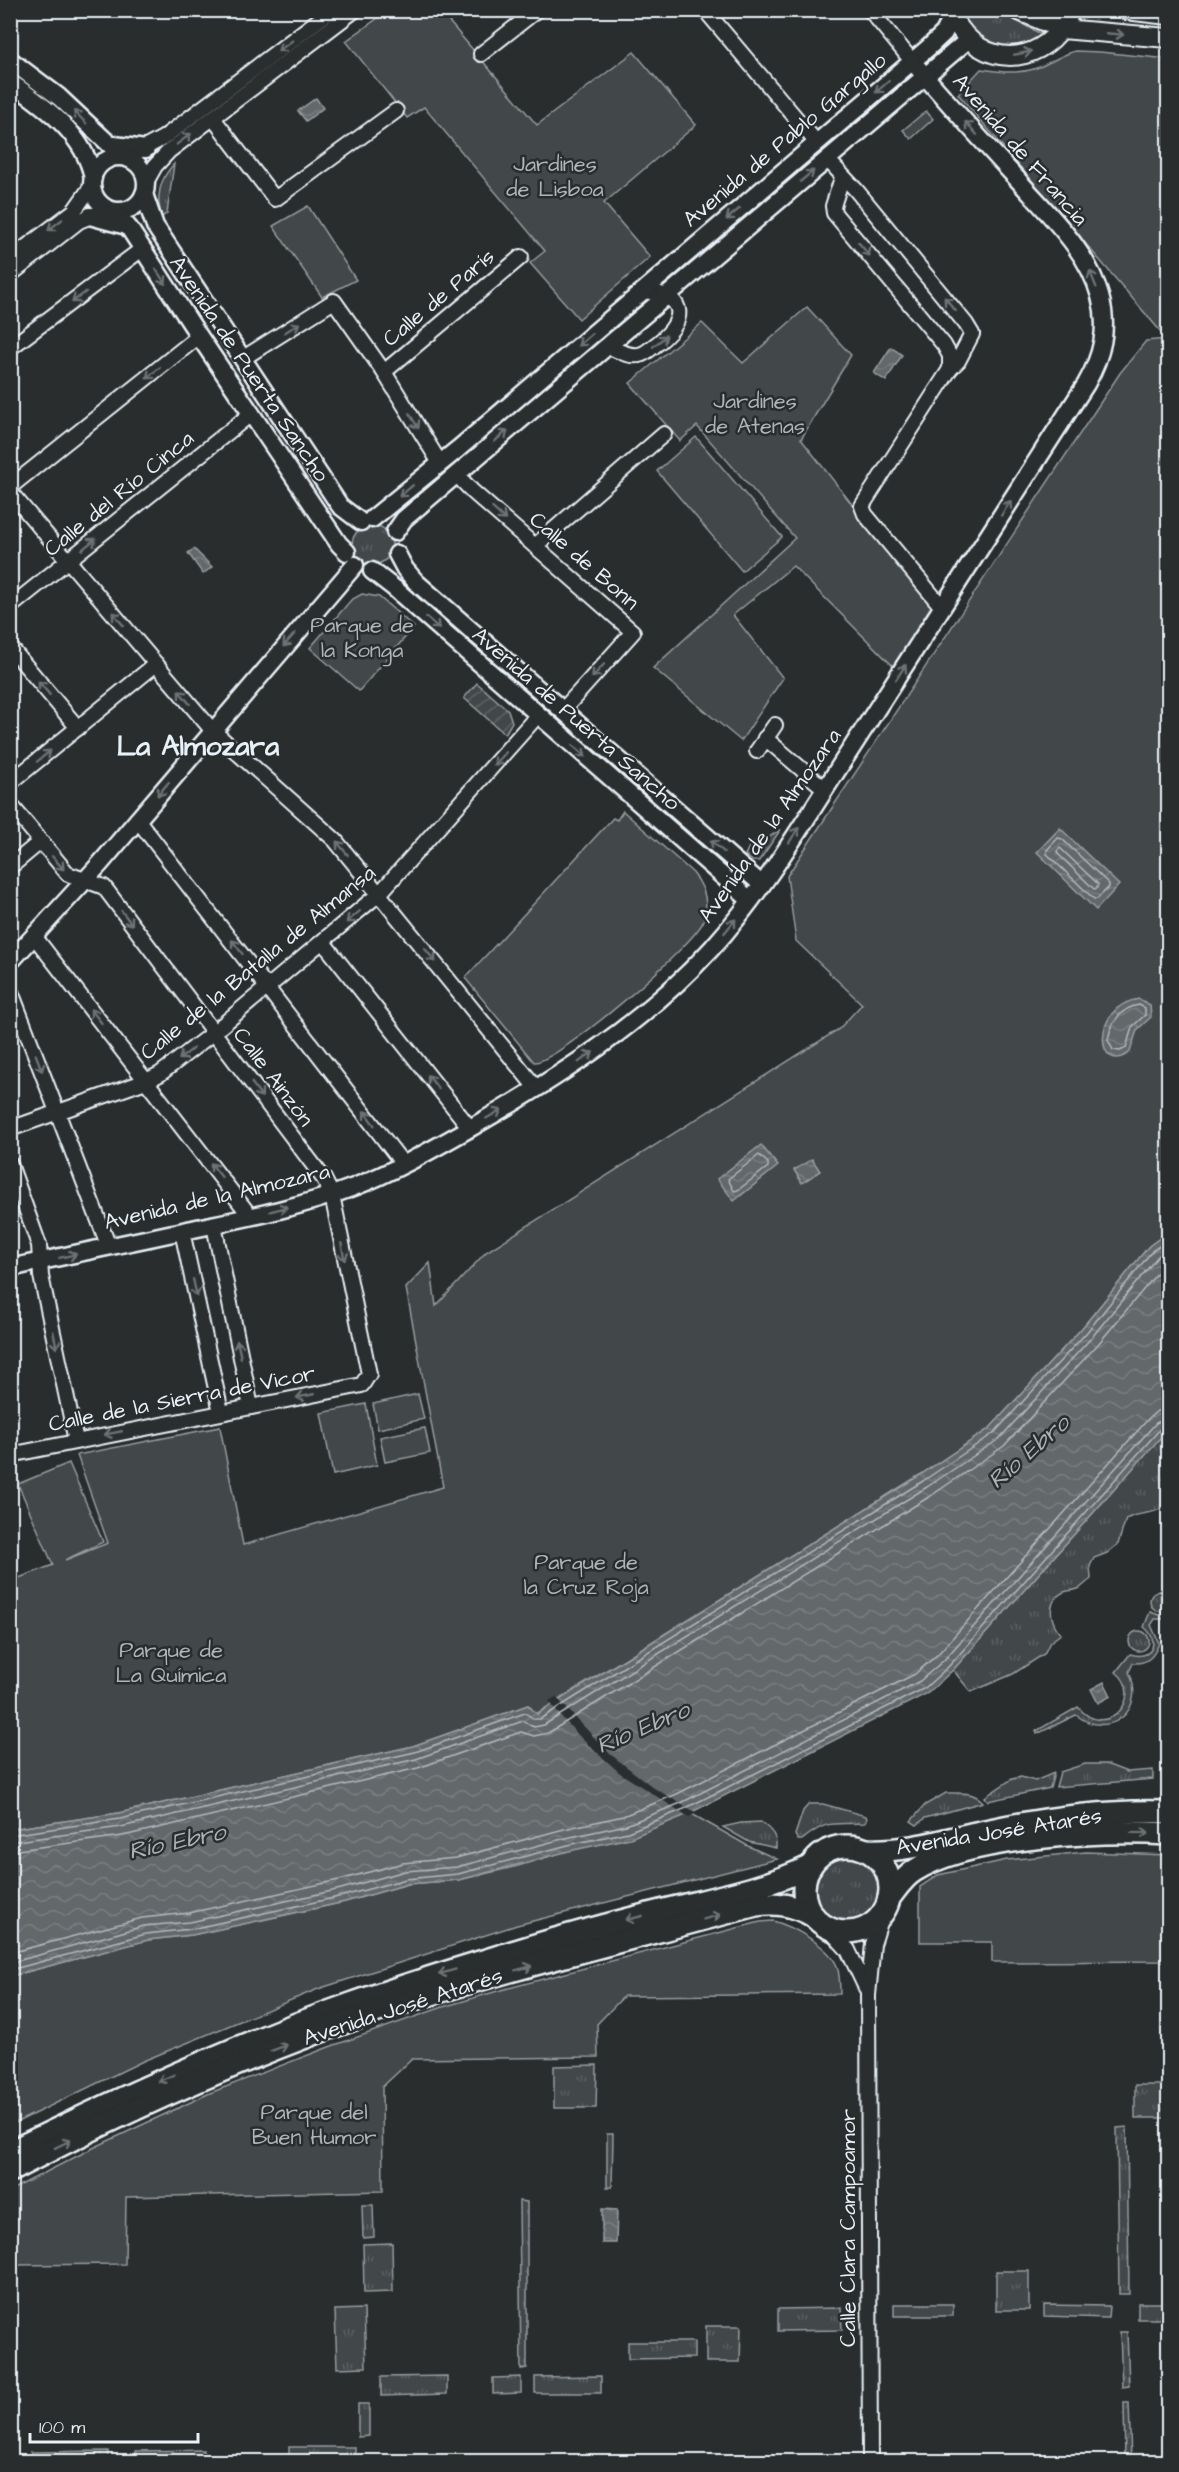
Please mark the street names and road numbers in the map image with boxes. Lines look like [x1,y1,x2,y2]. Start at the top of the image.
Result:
street label: Avenida de Pablo Gargallo [676,45,895,235]
street label: Avenida de Francia [945,67,1095,233]
street label: Calle de París [376,242,502,354]
street label: Avenida de Puerta Sancho [162,250,337,489]
street label: Calle del Río Cinca [37,424,201,564]
street label: Calle de Bonn [522,505,646,617]
street label: Avenida de Puerta Sancho [465,620,687,819]
street label: Avenida de la Almozara [691,723,849,929]
street label: Calle de la Batalla de Almansa [134,858,382,1068]
street label: Calle Ainzón [225,1021,321,1133]
street label: Avenida de la Almozara [101,1156,333,1238]
street label: Calle de la Sierra de Vicor [46,1358,318,1440]
street label: Avenida José Atarés [894,1800,1104,1864]
street label: Avenida José Atarés [299,1960,507,2054]
street label: Calle Clara Campoamor [833,2109,864,2347]

